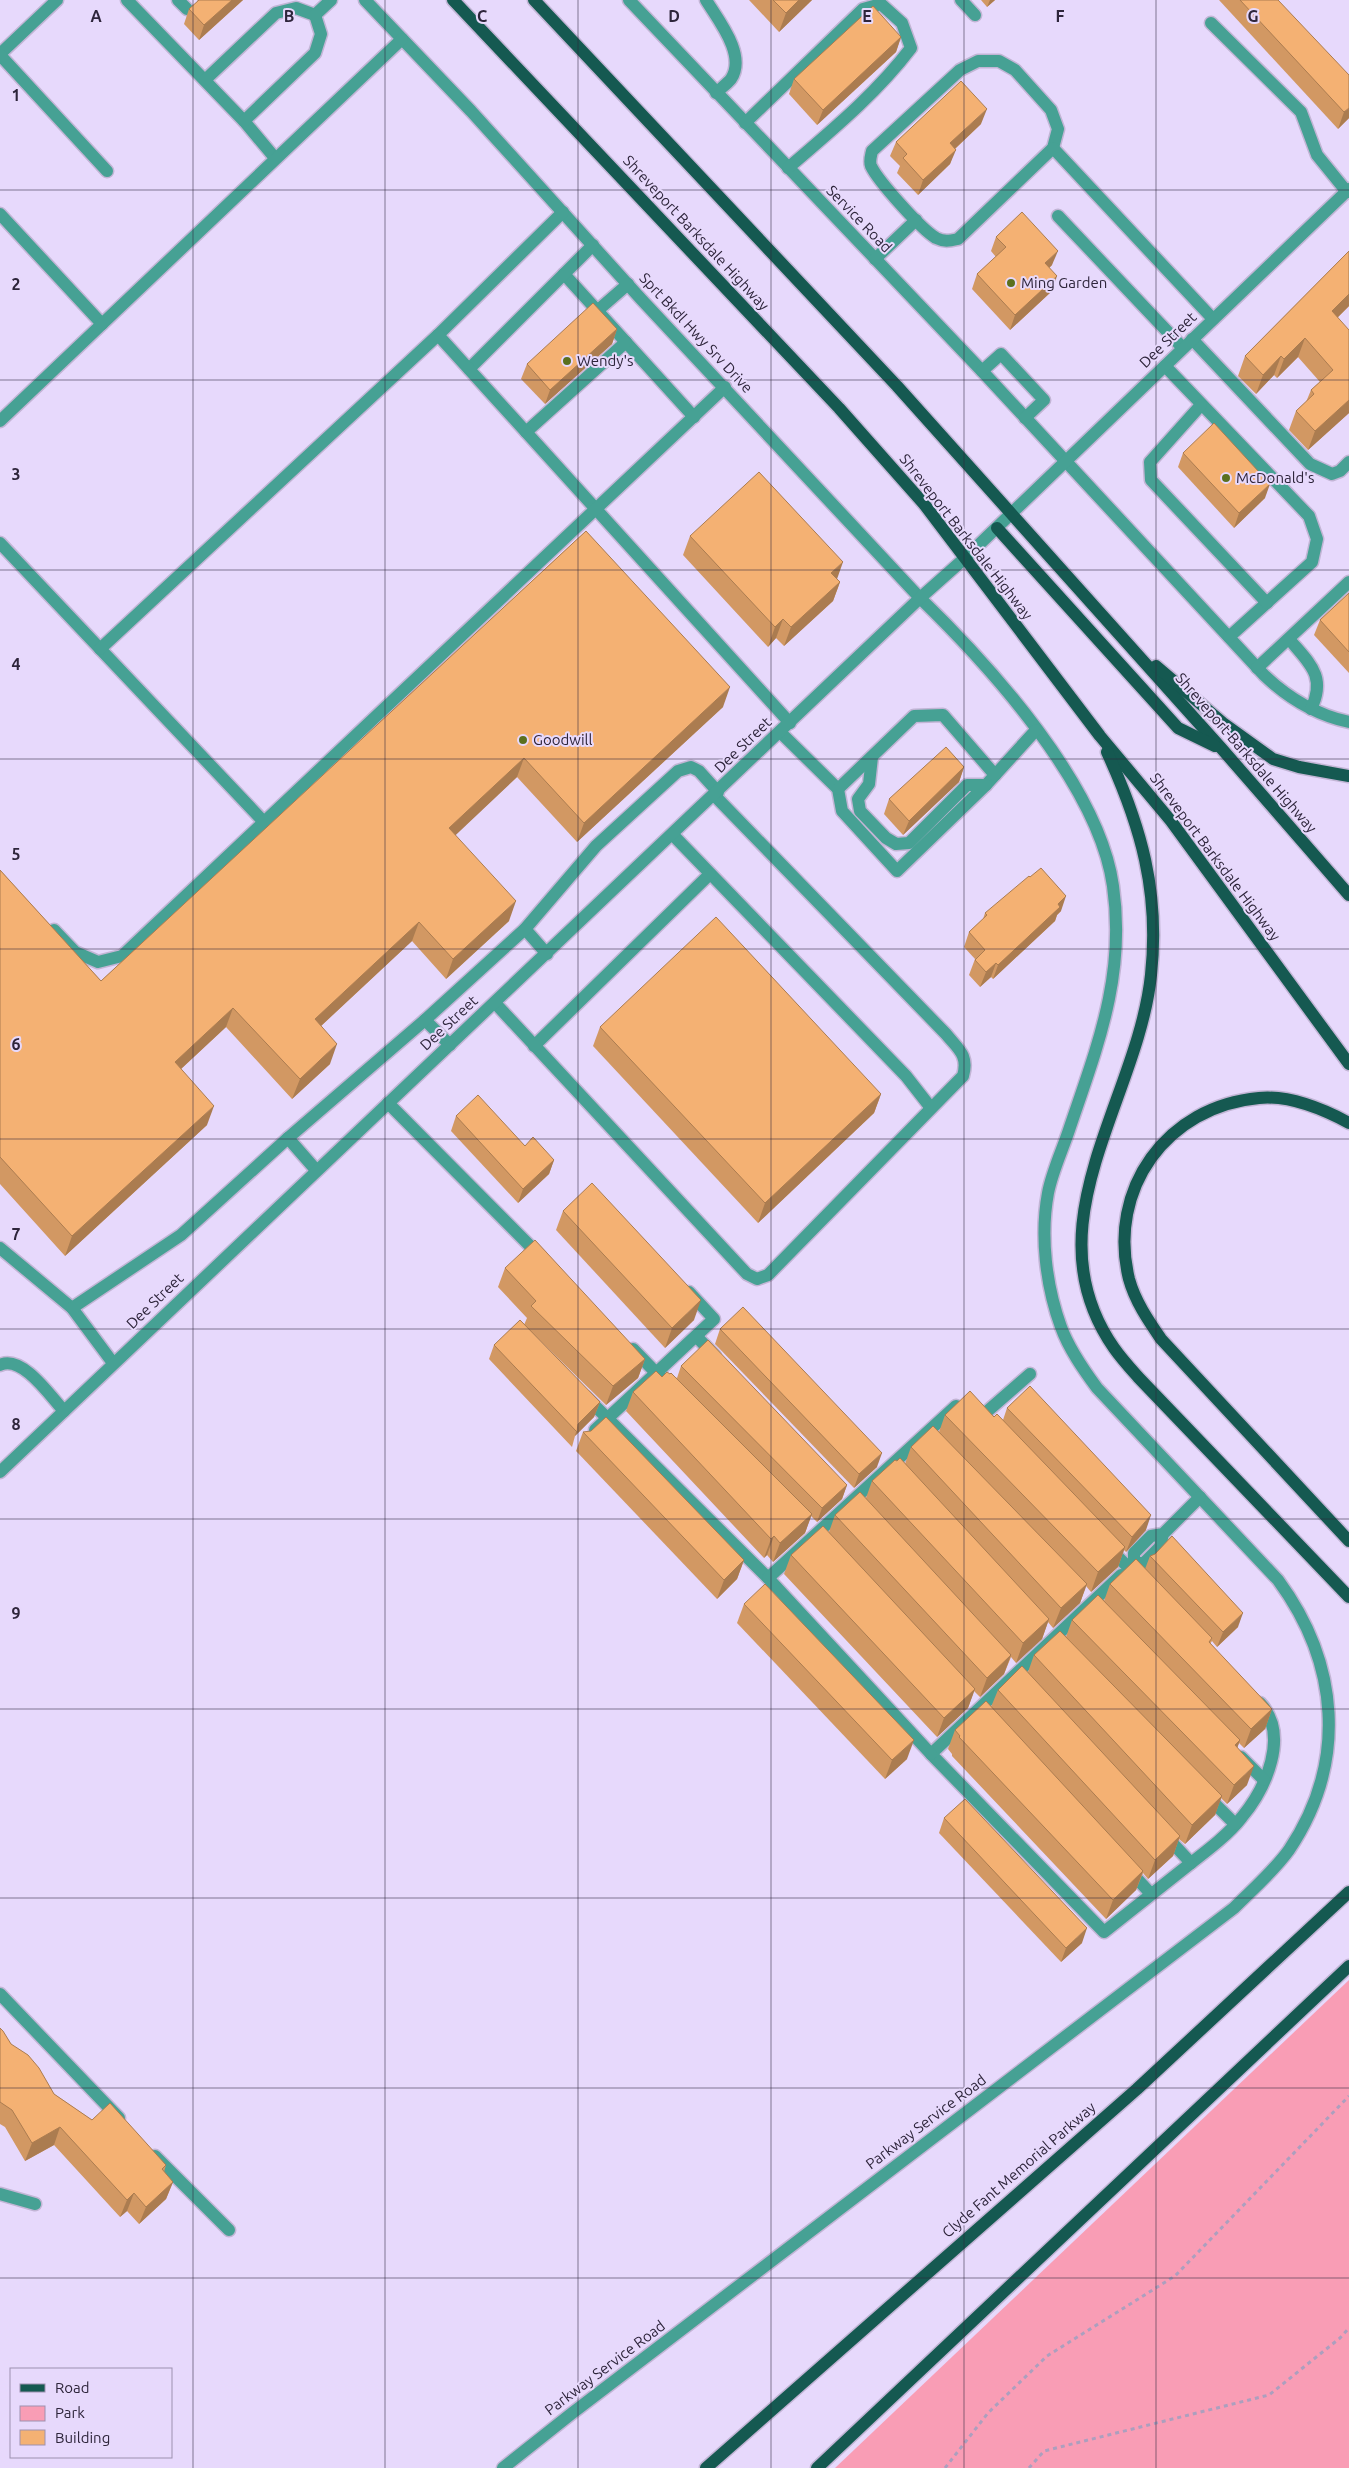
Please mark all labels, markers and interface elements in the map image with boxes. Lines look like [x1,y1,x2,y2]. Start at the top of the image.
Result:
text: A [90,7,102,25]
text: B [284,7,294,25]
text: C [477,7,487,25]
text: D [668,7,680,25]
text: E [862,7,872,25]
text: F [1056,7,1065,25]
text: G [1247,7,1259,25]
text: 1 [11,86,21,104]
street label: Shreveport Barksdale Highway [620,152,773,314]
street label: Service Road [823,182,895,256]
street label: Sprt Bkdl Hwy Srv Drive [636,269,756,396]
place label: Ming Garden [1021,274,1107,291]
text: 2 [11,275,21,293]
marker: Ming Garden [1005,277,1017,289]
street label: Dee Street [1136,308,1200,371]
place label: Wendy's [577,352,634,369]
marker: Wendy's [561,355,573,367]
street label: Shreveport Barksdale Highway [896,450,1036,623]
text: 3 [11,465,21,483]
place label: McDonald's [1236,469,1314,486]
marker: McDonald's [1220,472,1232,484]
text: 4 [11,655,21,673]
street label: Shreveport-Barksdale Highway [1172,669,1320,836]
street label: Dee Street [711,713,775,776]
place label: Goodwill [533,731,592,748]
marker: Goodwill [517,734,529,746]
street label: Shreveport Barksdale Highway [1147,770,1284,944]
text: 5 [11,845,21,863]
street label: Dee Street [416,992,481,1054]
text: 6 [11,1035,21,1053]
text: 7 [11,1225,21,1243]
street label: Dee Street [123,1269,187,1332]
text: 8 [11,1415,21,1433]
text: 9 [11,1604,21,1622]
street label: Parkway Service Road [862,2071,989,2172]
street label: Clyde Fant Memorial Parkway [939,2098,1099,2241]
street label: Parkway Service Road [541,2317,668,2418]
legend [10,2368,172,2458]
text: Road [55,2379,90,2396]
text: Park [55,2404,85,2421]
text: Building [55,2429,110,2446]

